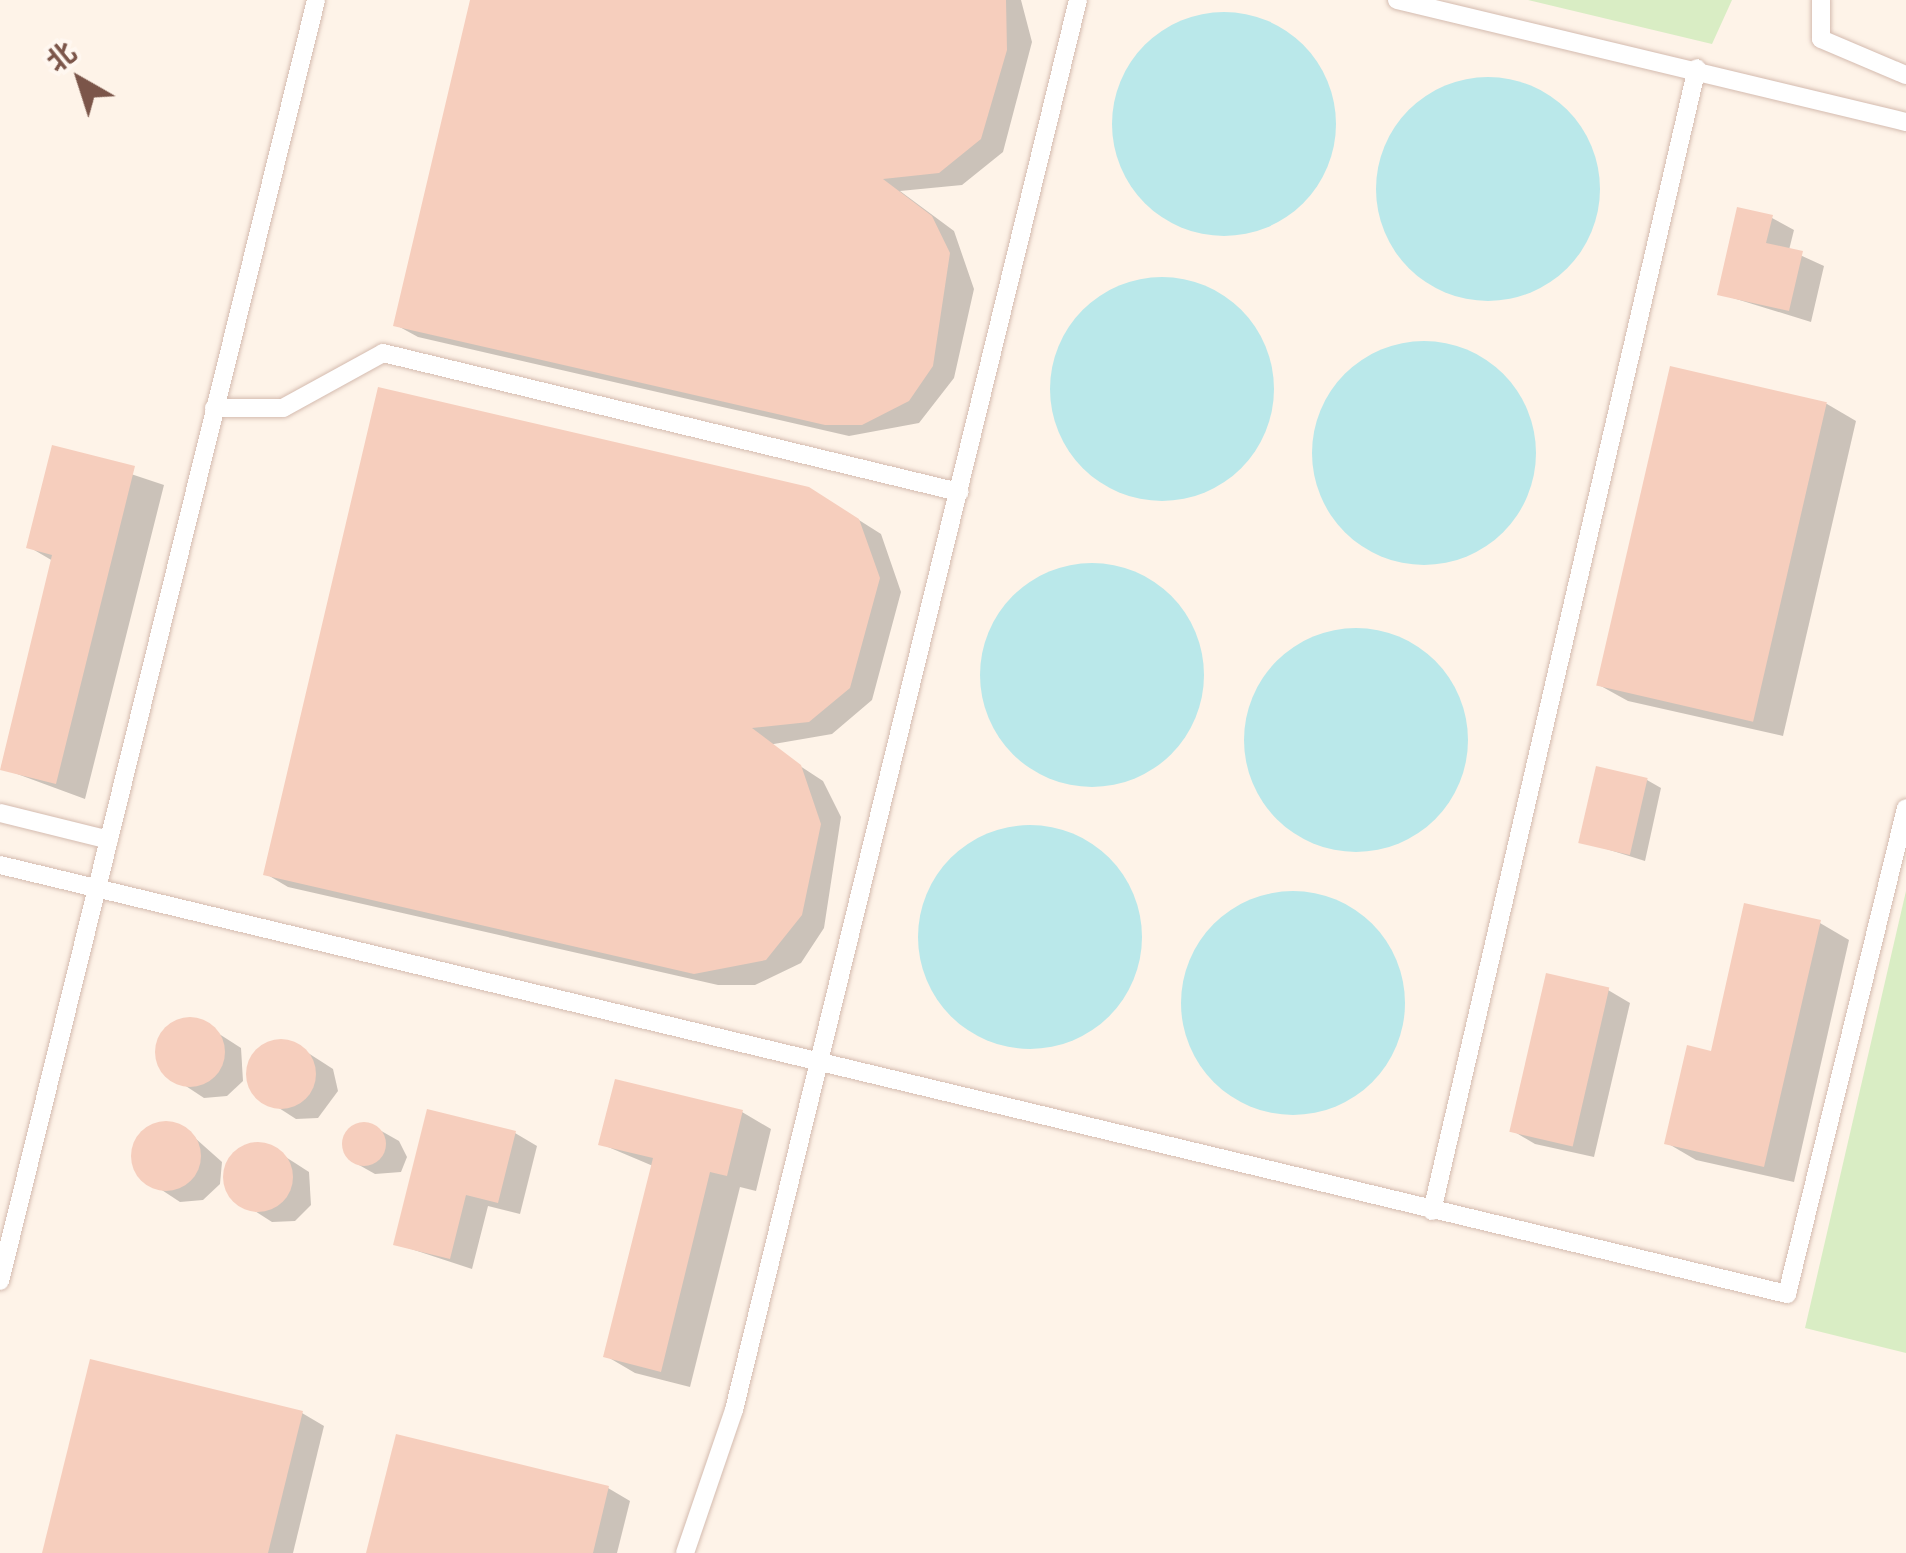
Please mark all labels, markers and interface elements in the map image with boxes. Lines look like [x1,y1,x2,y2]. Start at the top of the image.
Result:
north arrow [30,30,130,130]
text: 北 [40,35,83,79]

